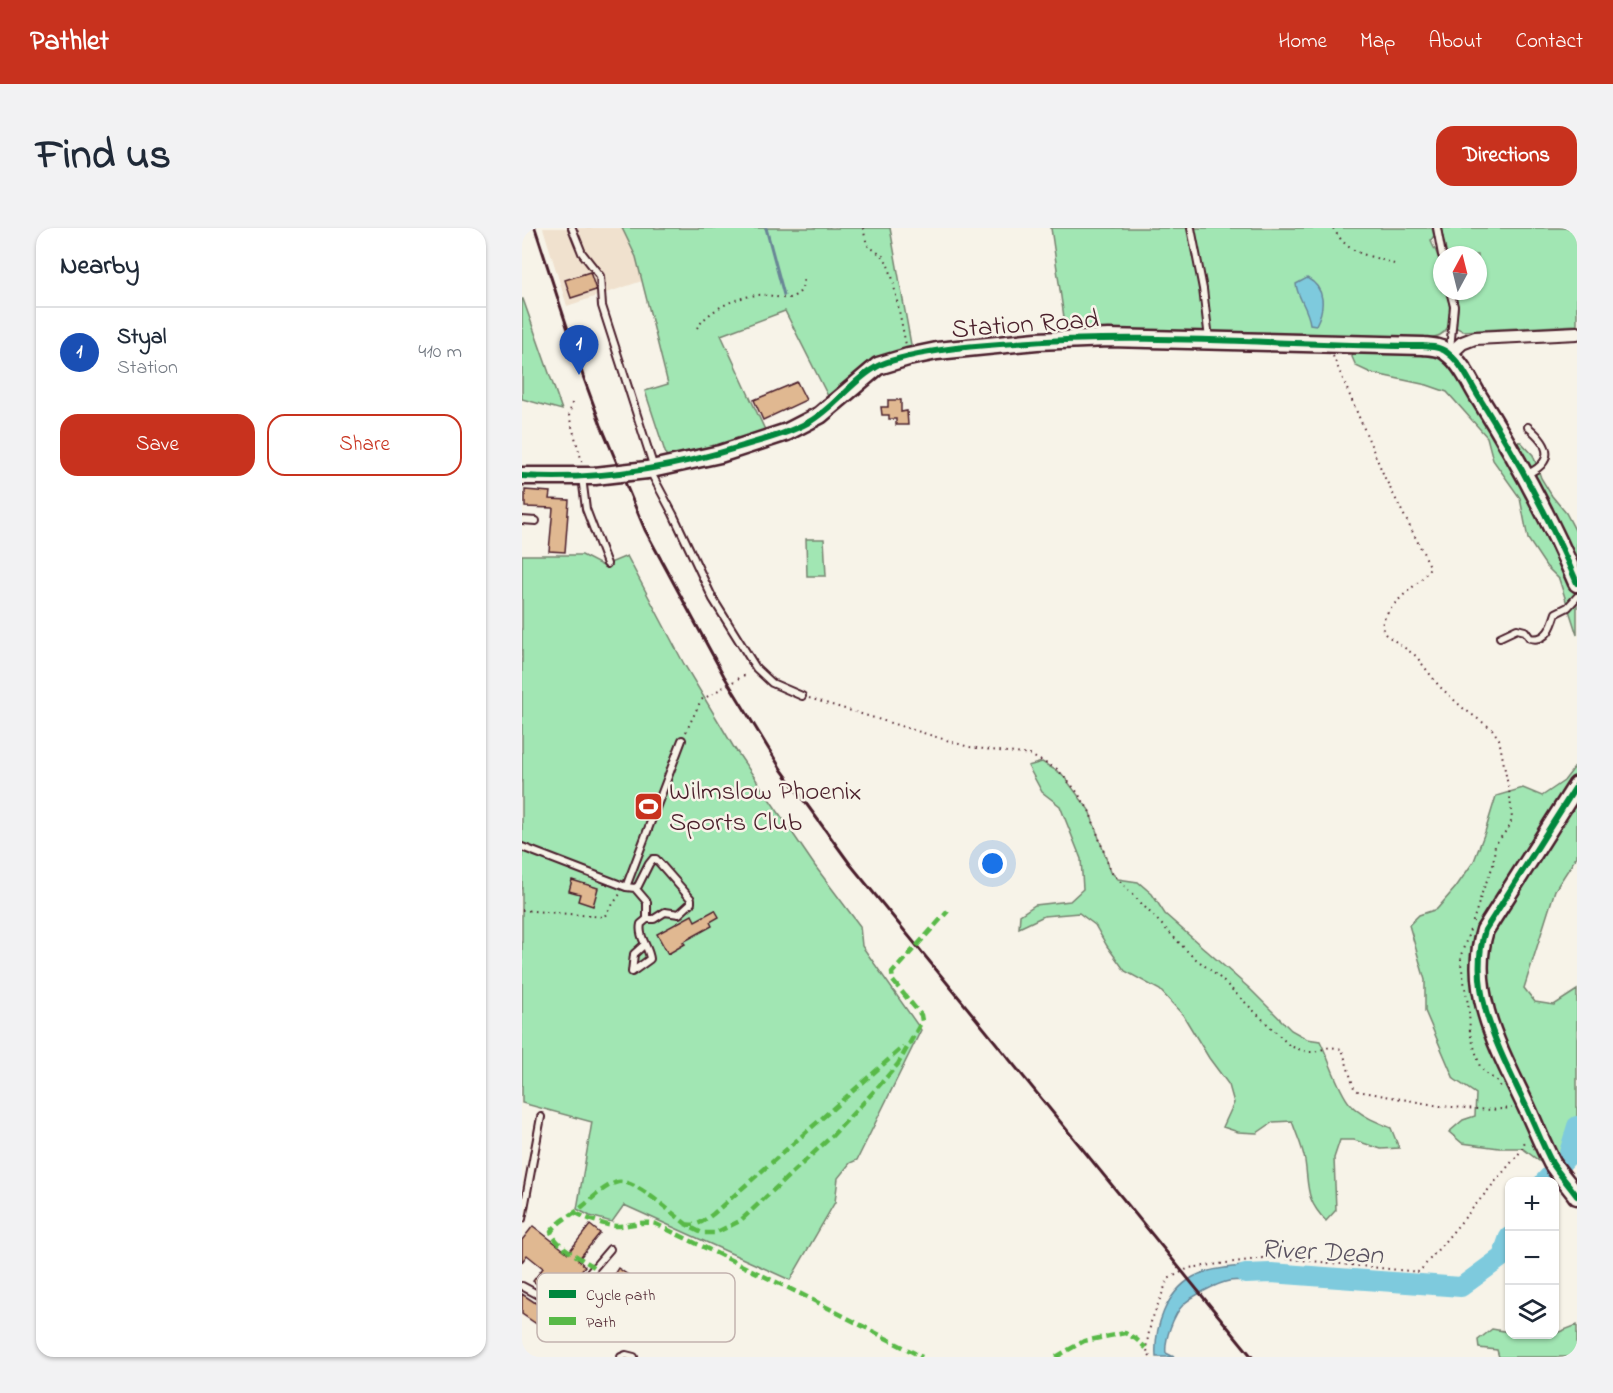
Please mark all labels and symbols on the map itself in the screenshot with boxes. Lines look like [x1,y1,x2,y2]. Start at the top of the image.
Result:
north arrow [1433,246,1487,300]
street label: Station Road [950,301,1100,350]
pin: 1 [560,326,598,375]
place label: Wilmslow Phoenix Sports Club [669,773,862,843]
sports icon: Wilmslow Phoenix Sports Club [632,790,664,822]
your location [978,849,1007,878]
water label: River Dean [1260,1230,1385,1277]
legend [537,1273,735,1342]
text: Cycle path [586,1284,655,1308]
text: Path [586,1311,616,1335]

